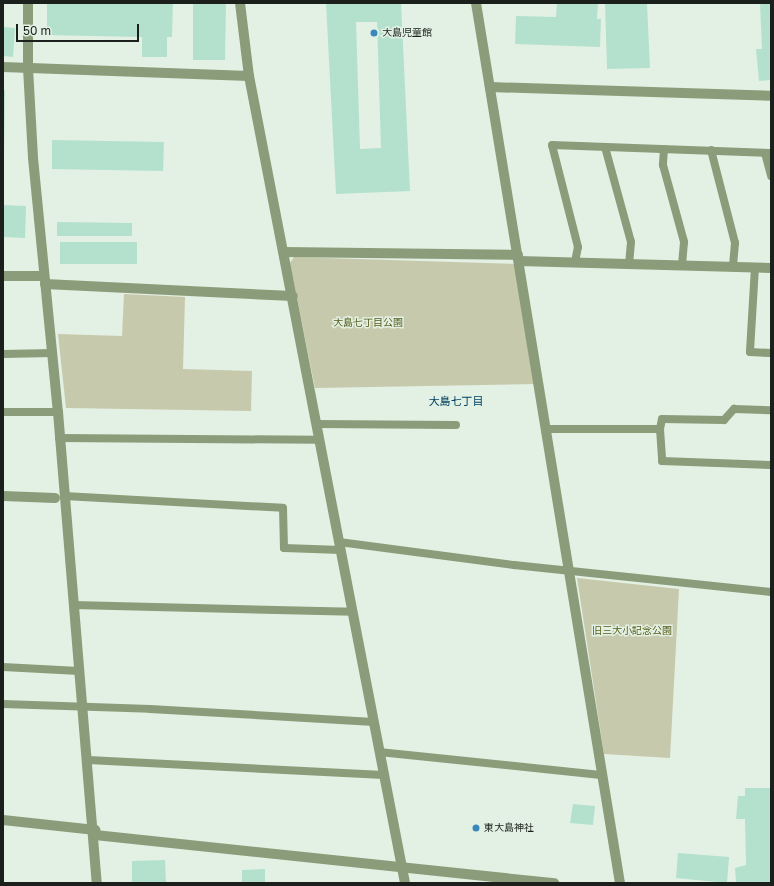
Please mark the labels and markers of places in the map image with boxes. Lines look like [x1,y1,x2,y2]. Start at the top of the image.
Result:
place label: 大島児童館 [382,27,432,39]
marker: 大島児童館 [369,28,379,38]
place label: 東大島神社 [484,822,534,834]
marker: 東大島神社 [471,823,481,833]

